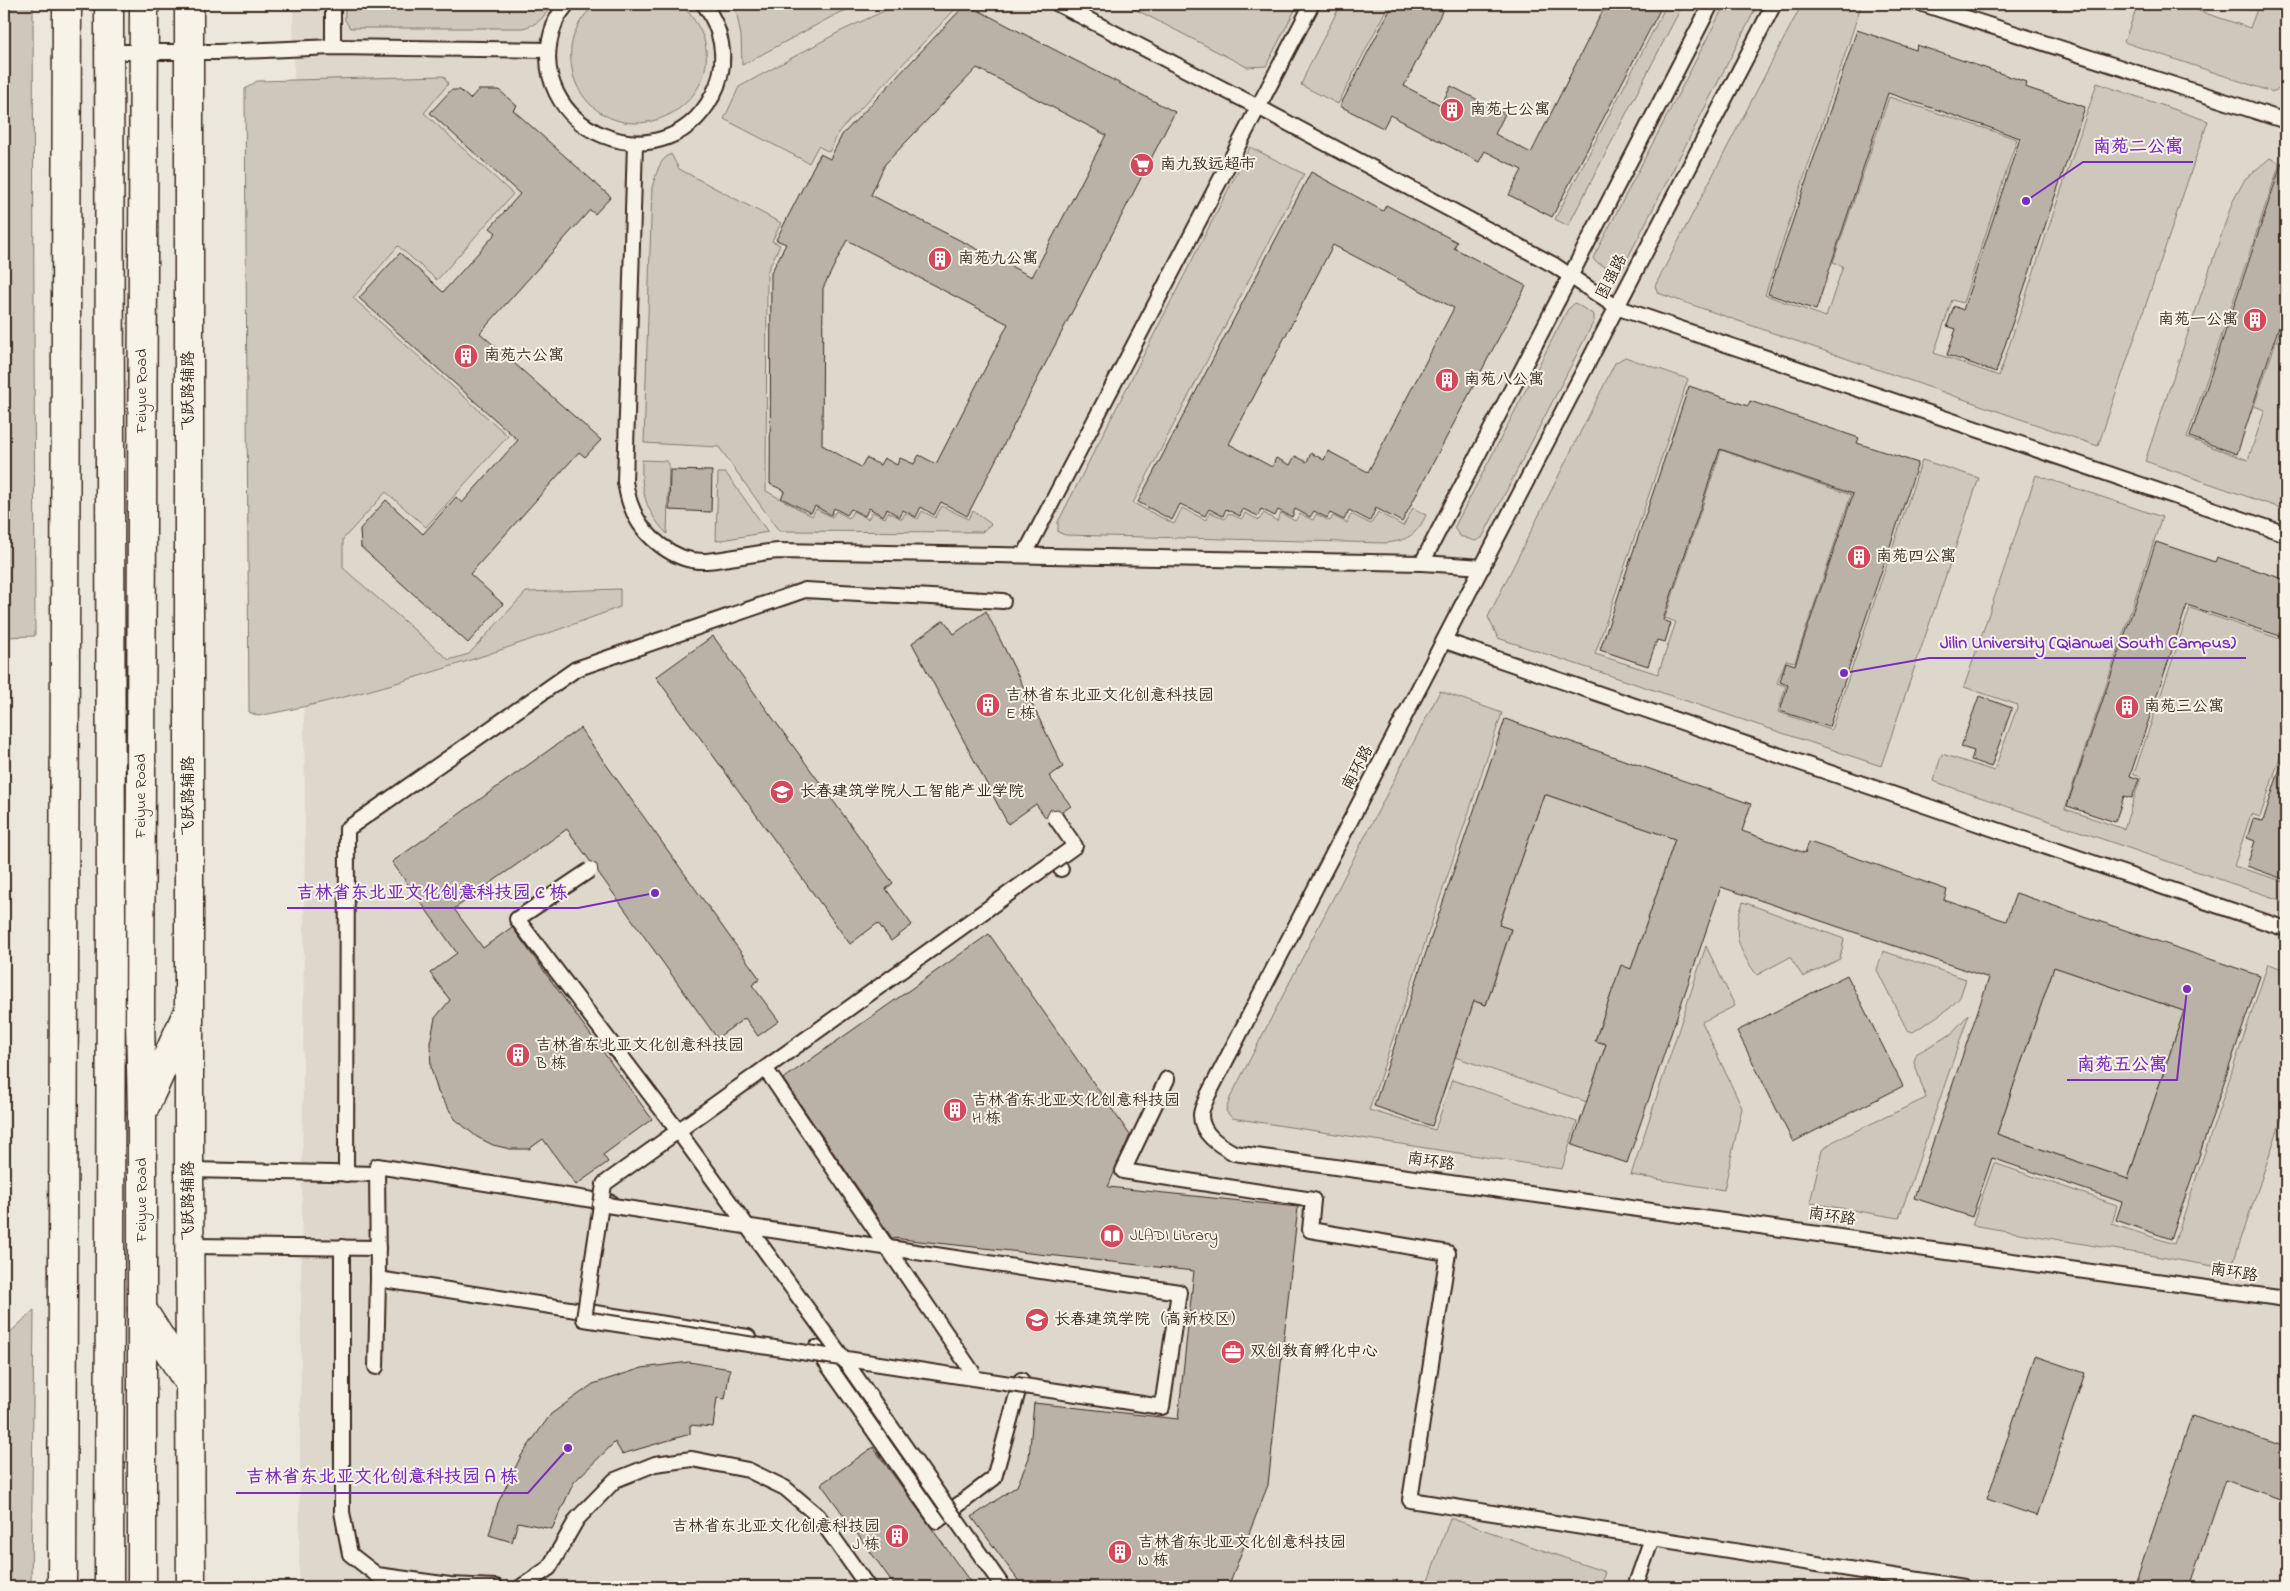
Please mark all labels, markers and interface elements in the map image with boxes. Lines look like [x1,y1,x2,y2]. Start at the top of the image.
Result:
building icon: 南苑七公寓 [1439,97,1465,123]
place label: 南苑七公寓 [1470,98,1550,122]
callout: 南苑二公寓 [2083,129,2193,162]
text: 南苑二公寓 [2093,135,2183,161]
supermarket icon: 南九致远超市 [1129,152,1155,178]
place label: 南九致远超市 [1160,153,1256,177]
building icon: 南苑九公寓 [927,246,953,272]
place label: 南苑九公寓 [958,247,1038,271]
street label: 图强路 [1590,250,1634,304]
building icon: 南苑一公寓 [2242,307,2268,333]
place label: 南苑一公寓 [2158,308,2238,332]
building icon: 南苑六公寓 [453,343,479,369]
place label: 南苑六公寓 [484,344,564,368]
street label: Feiyue Road [130,349,154,434]
street label: 飞跃路辅路 [177,351,201,431]
building icon: 南苑八公寓 [1434,367,1460,393]
place label: 南苑八公寓 [1464,368,1544,392]
building icon: 南苑四公寓 [1846,544,1872,570]
place label: 南苑四公寓 [1876,545,1956,569]
callout: Jilin University (Qianwei South Campus) [1929,625,2246,658]
text: Jilin University (Qianwei South Campus) [1940,631,2237,658]
place label: 吉林省东北亚文化创意科技园 E 栋 [1006,684,1214,726]
building icon: 吉林省东北亚文化创意科技园 E 栋 [975,692,1001,718]
building icon: 南苑三公寓 [2114,694,2140,720]
place label: 南苑三公寓 [2144,695,2224,719]
street label: 南环路 [1336,741,1380,795]
street label: Feiyue Road [129,754,153,839]
street label: 飞跃路辅路 [177,756,201,836]
school or university icon: 长春建筑学院人工智能产业学院 [769,779,795,805]
place label: 长春建筑学院人工智能产业学院 [800,780,1024,804]
callout: 吉林省东北亚文化创意科技园 C 栋 [287,875,578,908]
text: 吉林省东北亚文化创意科技园 C 栋 [297,881,567,907]
place label: 吉林省东北亚文化创意科技园 B 栋 [535,1034,744,1076]
building icon: 吉林省东北亚文化创意科技园 B 栋 [505,1042,531,1068]
callout: 南苑五公寓 [2067,1047,2177,1080]
text: 南苑五公寓 [2077,1053,2167,1079]
place label: 吉林省东北亚文化创意科技园 H 栋 [972,1089,1180,1131]
building icon: 吉林省东北亚文化创意科技园 H 栋 [942,1097,968,1123]
street label: 南环路 [1406,1147,1456,1177]
street label: Feiyue Road [130,1158,154,1243]
street label: 飞跃路辅路 [177,1161,201,1241]
street label: 南环路 [1807,1202,1857,1232]
library icon: JLADI Library [1099,1223,1125,1249]
place label: JLADI Library [1130,1224,1218,1248]
street label: 南环路 [2208,1257,2260,1289]
school or university icon: 长春建筑学院（高新校区） [1024,1307,1050,1333]
place label: 长春建筑学院（高新校区） [1054,1308,1246,1332]
office icon: 双创教育孵化中心 [1220,1339,1246,1365]
place label: 双创教育孵化中心 [1250,1340,1378,1364]
callout: 吉林省东北亚文化创意科技园 A 栋 [236,1460,528,1493]
text: 吉林省东北亚文化创意科技园 A 栋 [246,1465,518,1491]
place label: 吉林省东北亚文化创意科技园 J 栋 [672,1515,880,1557]
building icon: 吉林省东北亚文化创意科技园 J 栋 [884,1523,910,1549]
place label: 吉林省东北亚文化创意科技园 N 栋 [1138,1531,1346,1573]
building icon: 吉林省东北亚文化创意科技园 N 栋 [1107,1539,1133,1565]

